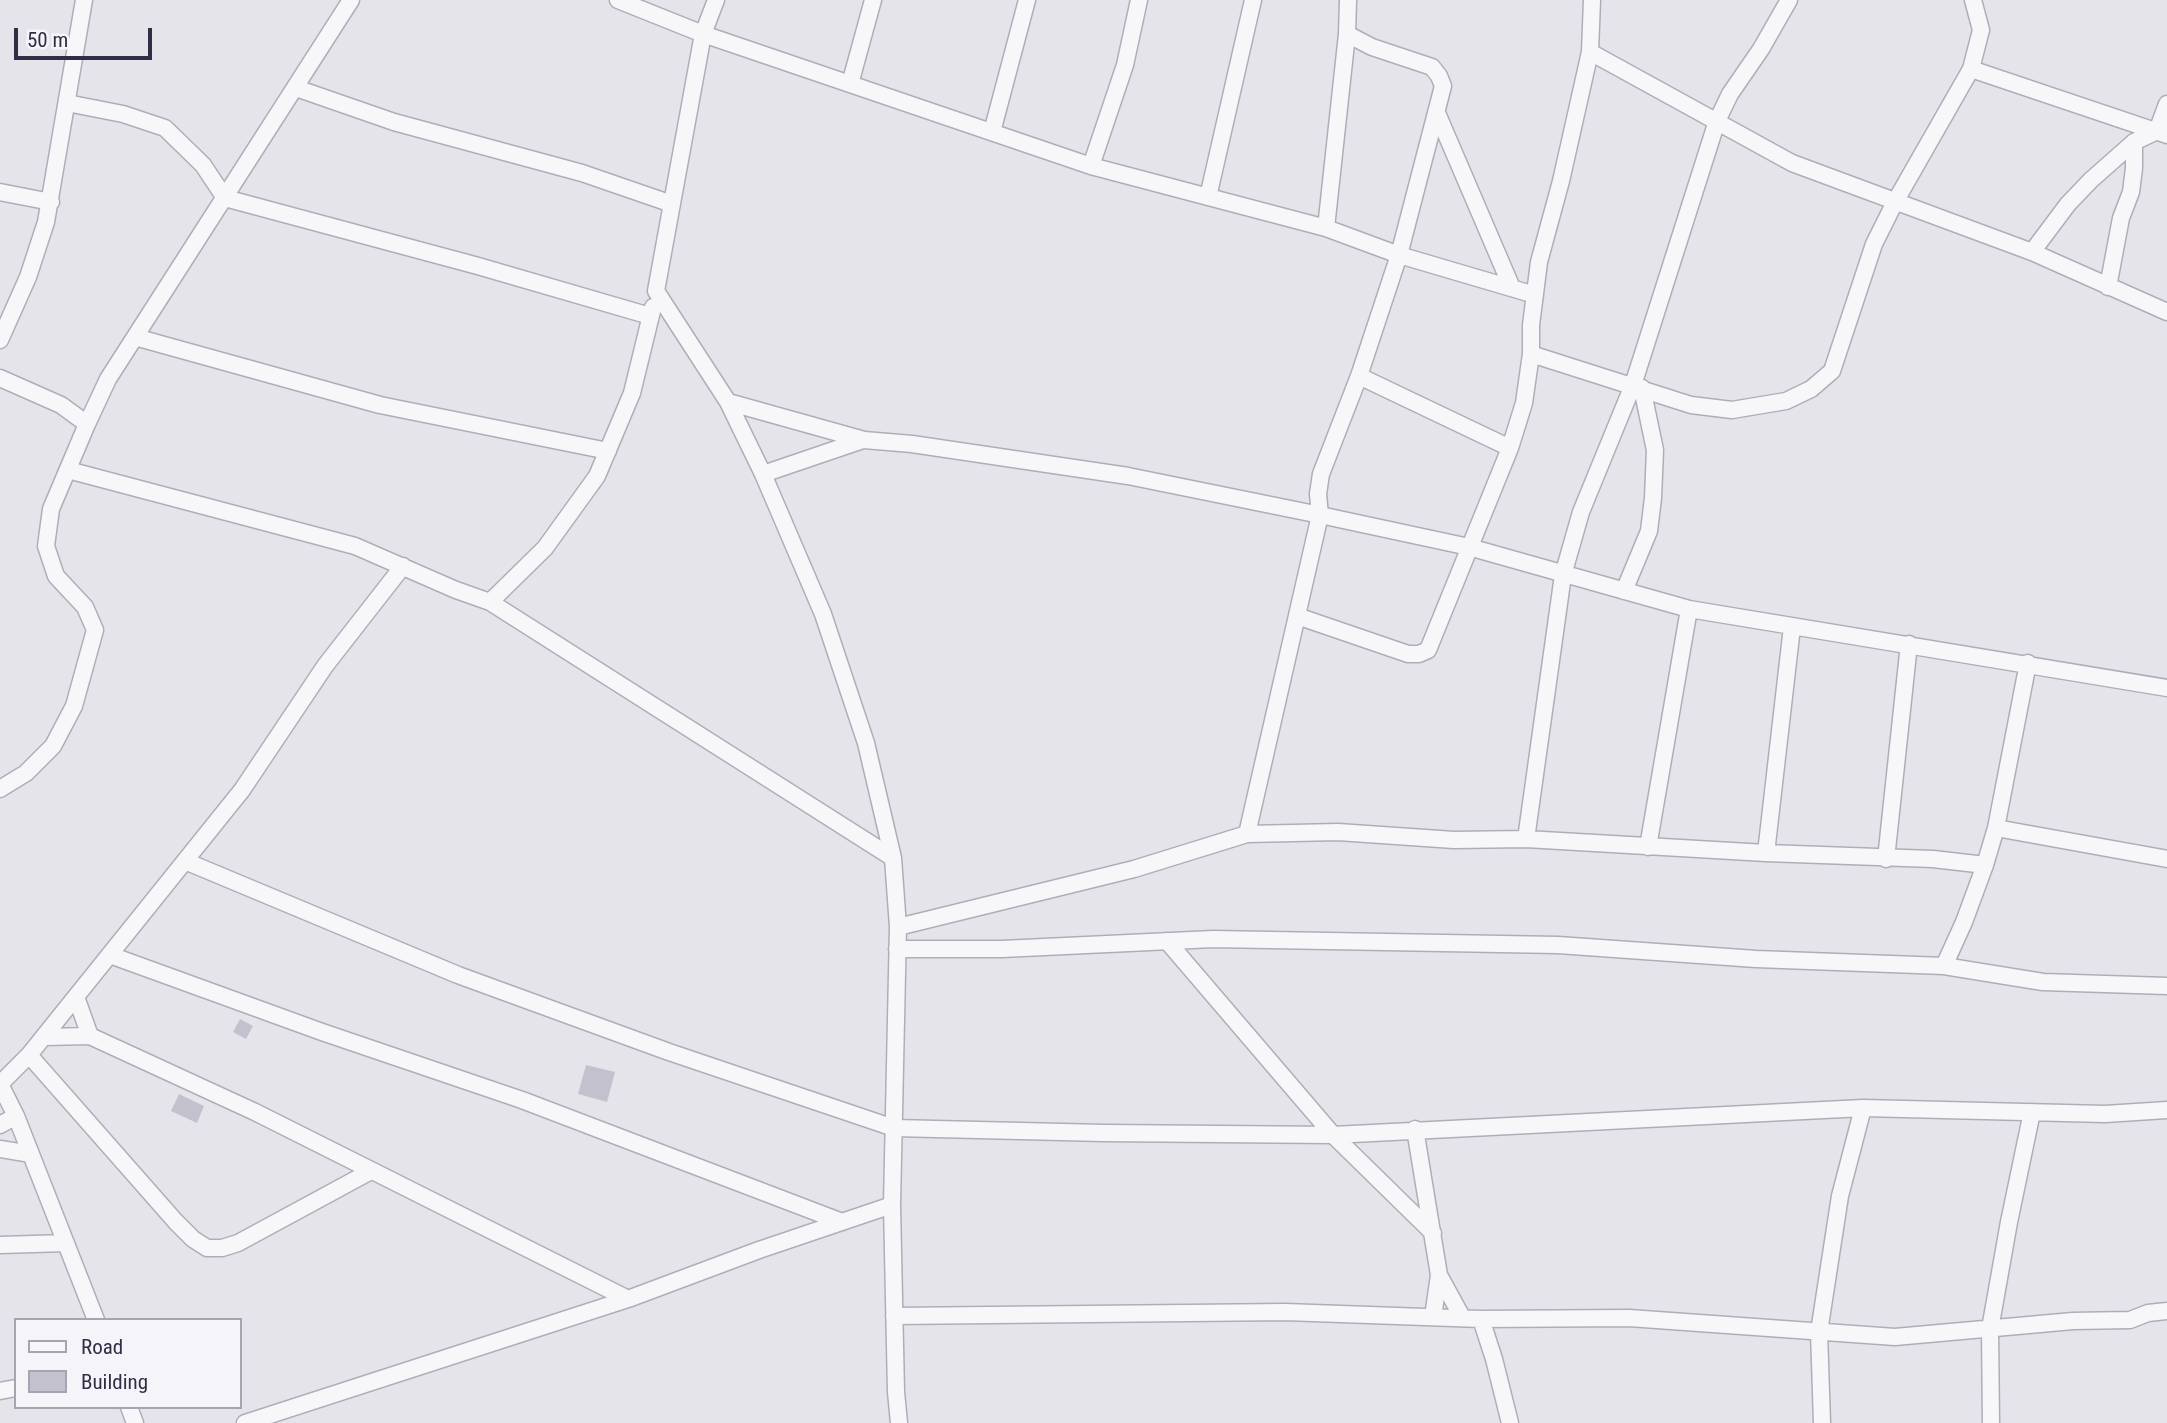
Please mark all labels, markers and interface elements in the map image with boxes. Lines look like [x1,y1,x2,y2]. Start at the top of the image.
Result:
scale bar [18,14,156,58]
text: 50 m [27,28,68,52]
legend [14,1318,242,1409]
text: Road [81,1335,123,1359]
text: Building [81,1370,148,1394]

